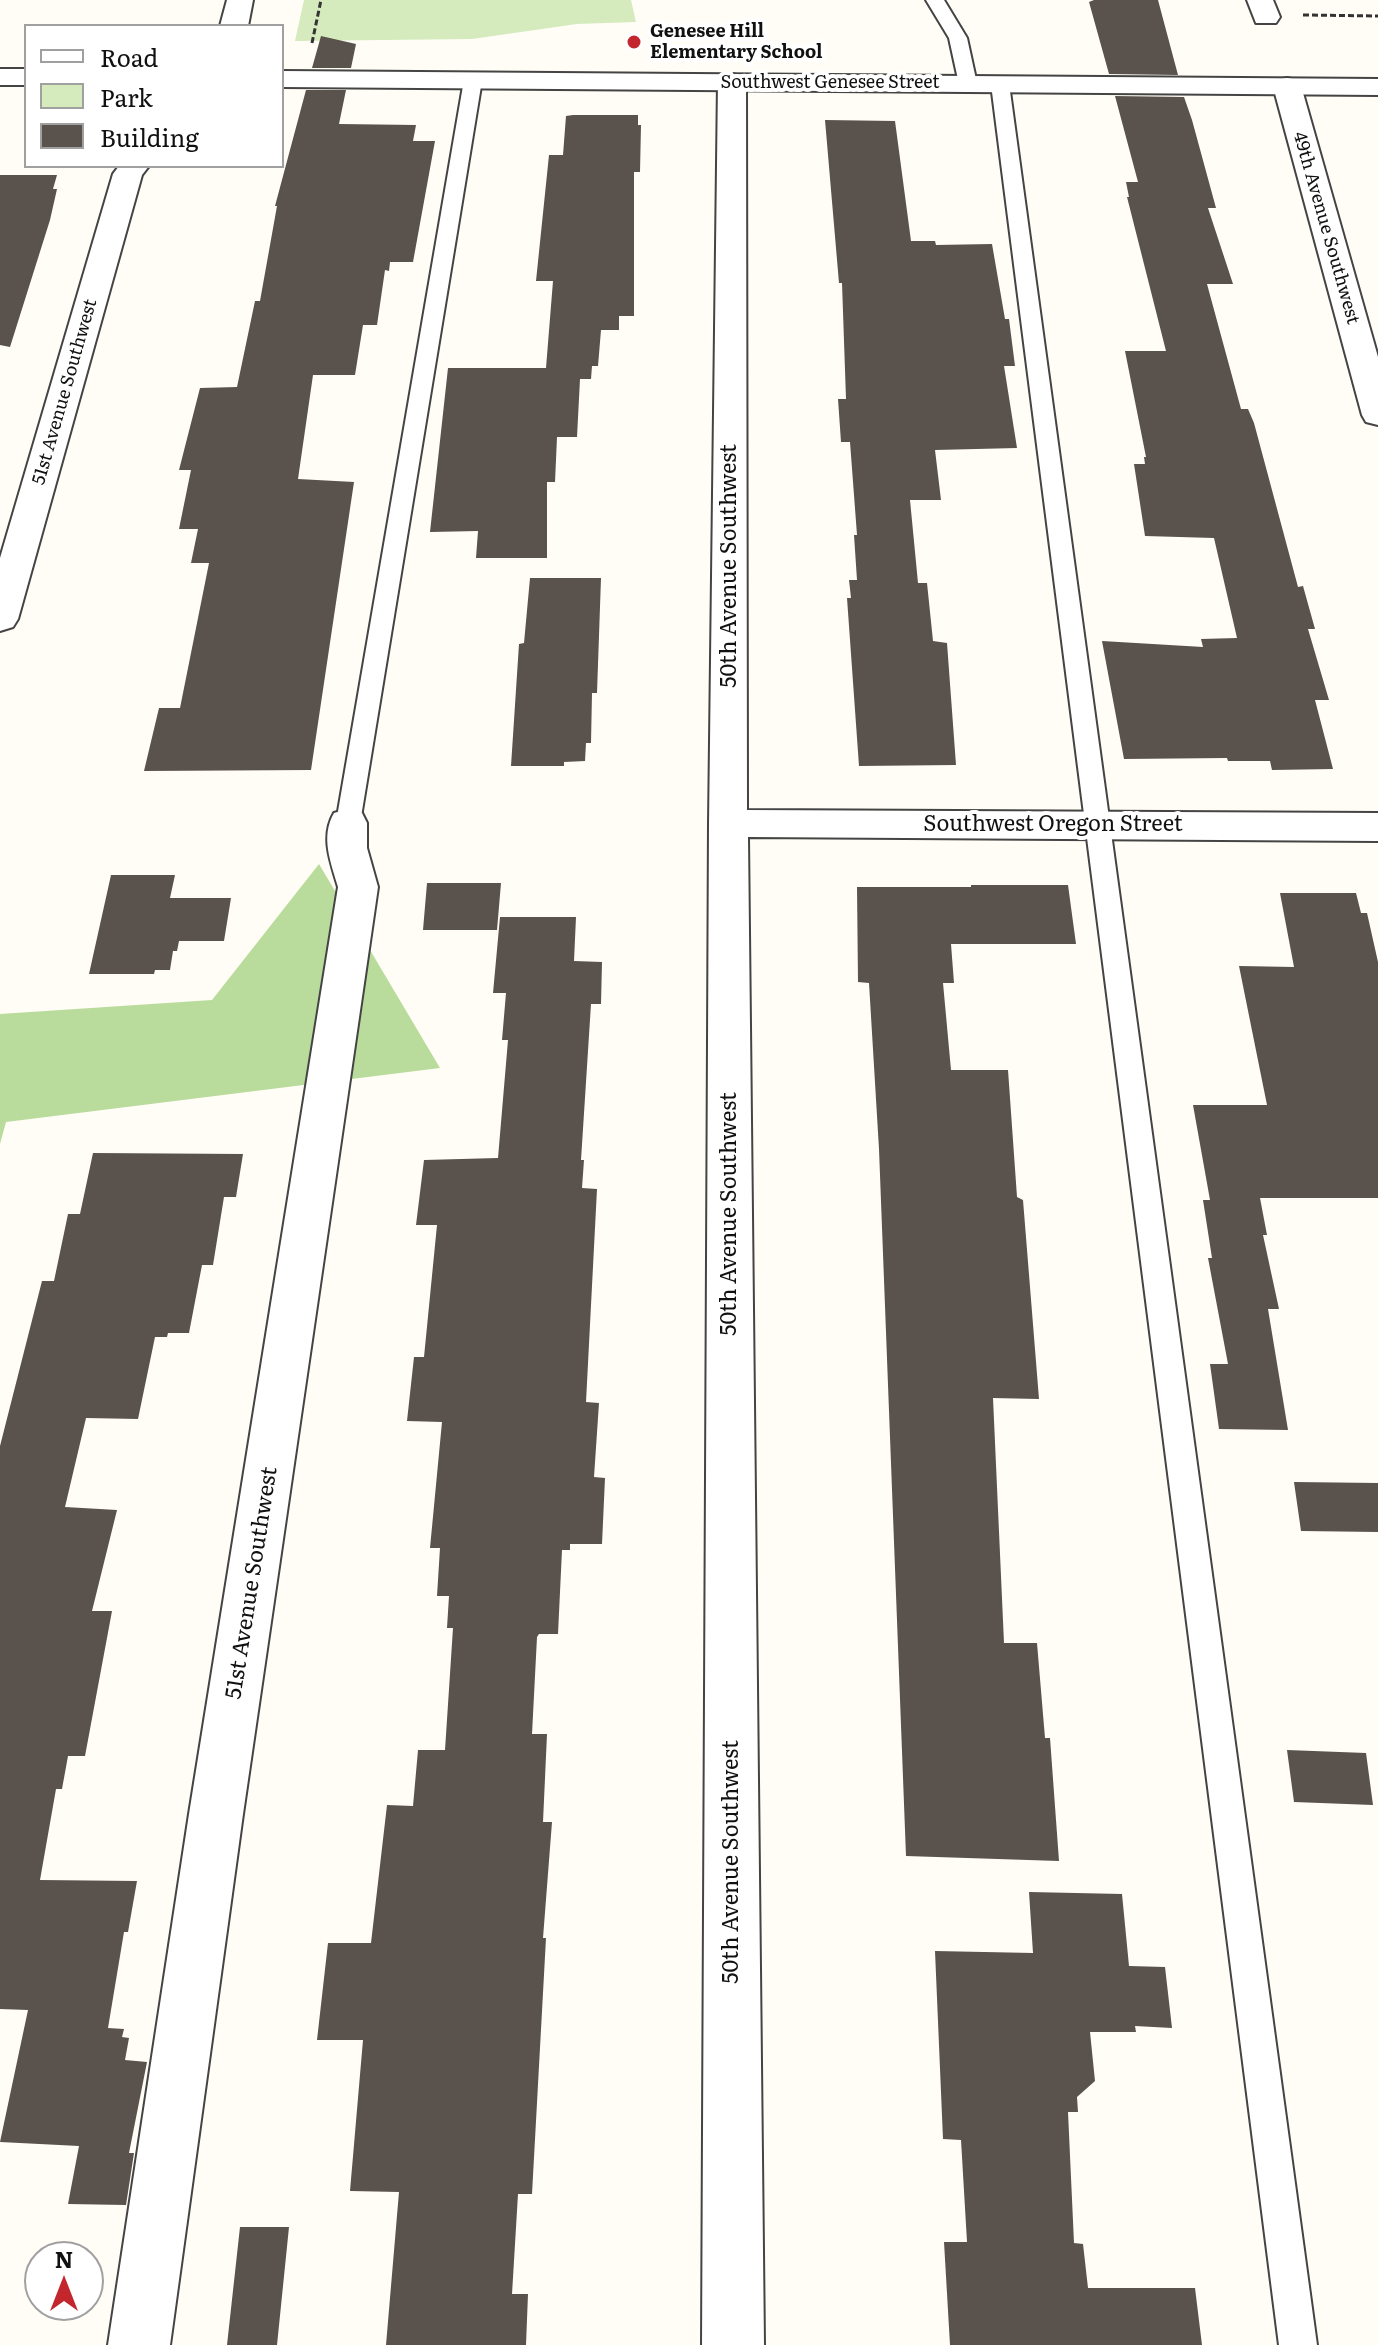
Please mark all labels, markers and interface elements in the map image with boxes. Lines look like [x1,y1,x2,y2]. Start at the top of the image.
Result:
place label: Genesee Hill Elementary School [650,21,822,64]
legend [24,24,284,168]
marker: Genesee Hill Elementary School [625,33,643,51]
text: Road [100,39,158,74]
street label: Southwest Genesee Street [720,72,940,94]
text: Park [100,79,153,114]
text: Building [100,119,199,154]
street label: 49th Avenue Southwest [1288,129,1364,327]
street label: 51st Avenue Southwest [28,297,102,487]
street label: 50th Avenue Southwest [717,444,743,688]
street label: Southwest Oregon Street [923,812,1183,838]
street label: 50th Avenue Southwest [717,1092,743,1336]
street label: 51st Avenue Southwest [221,1465,283,1701]
street label: 50th Avenue Southwest [719,1740,745,1984]
north arrow [24,2241,104,2321]
text: N [55,2242,73,2275]

